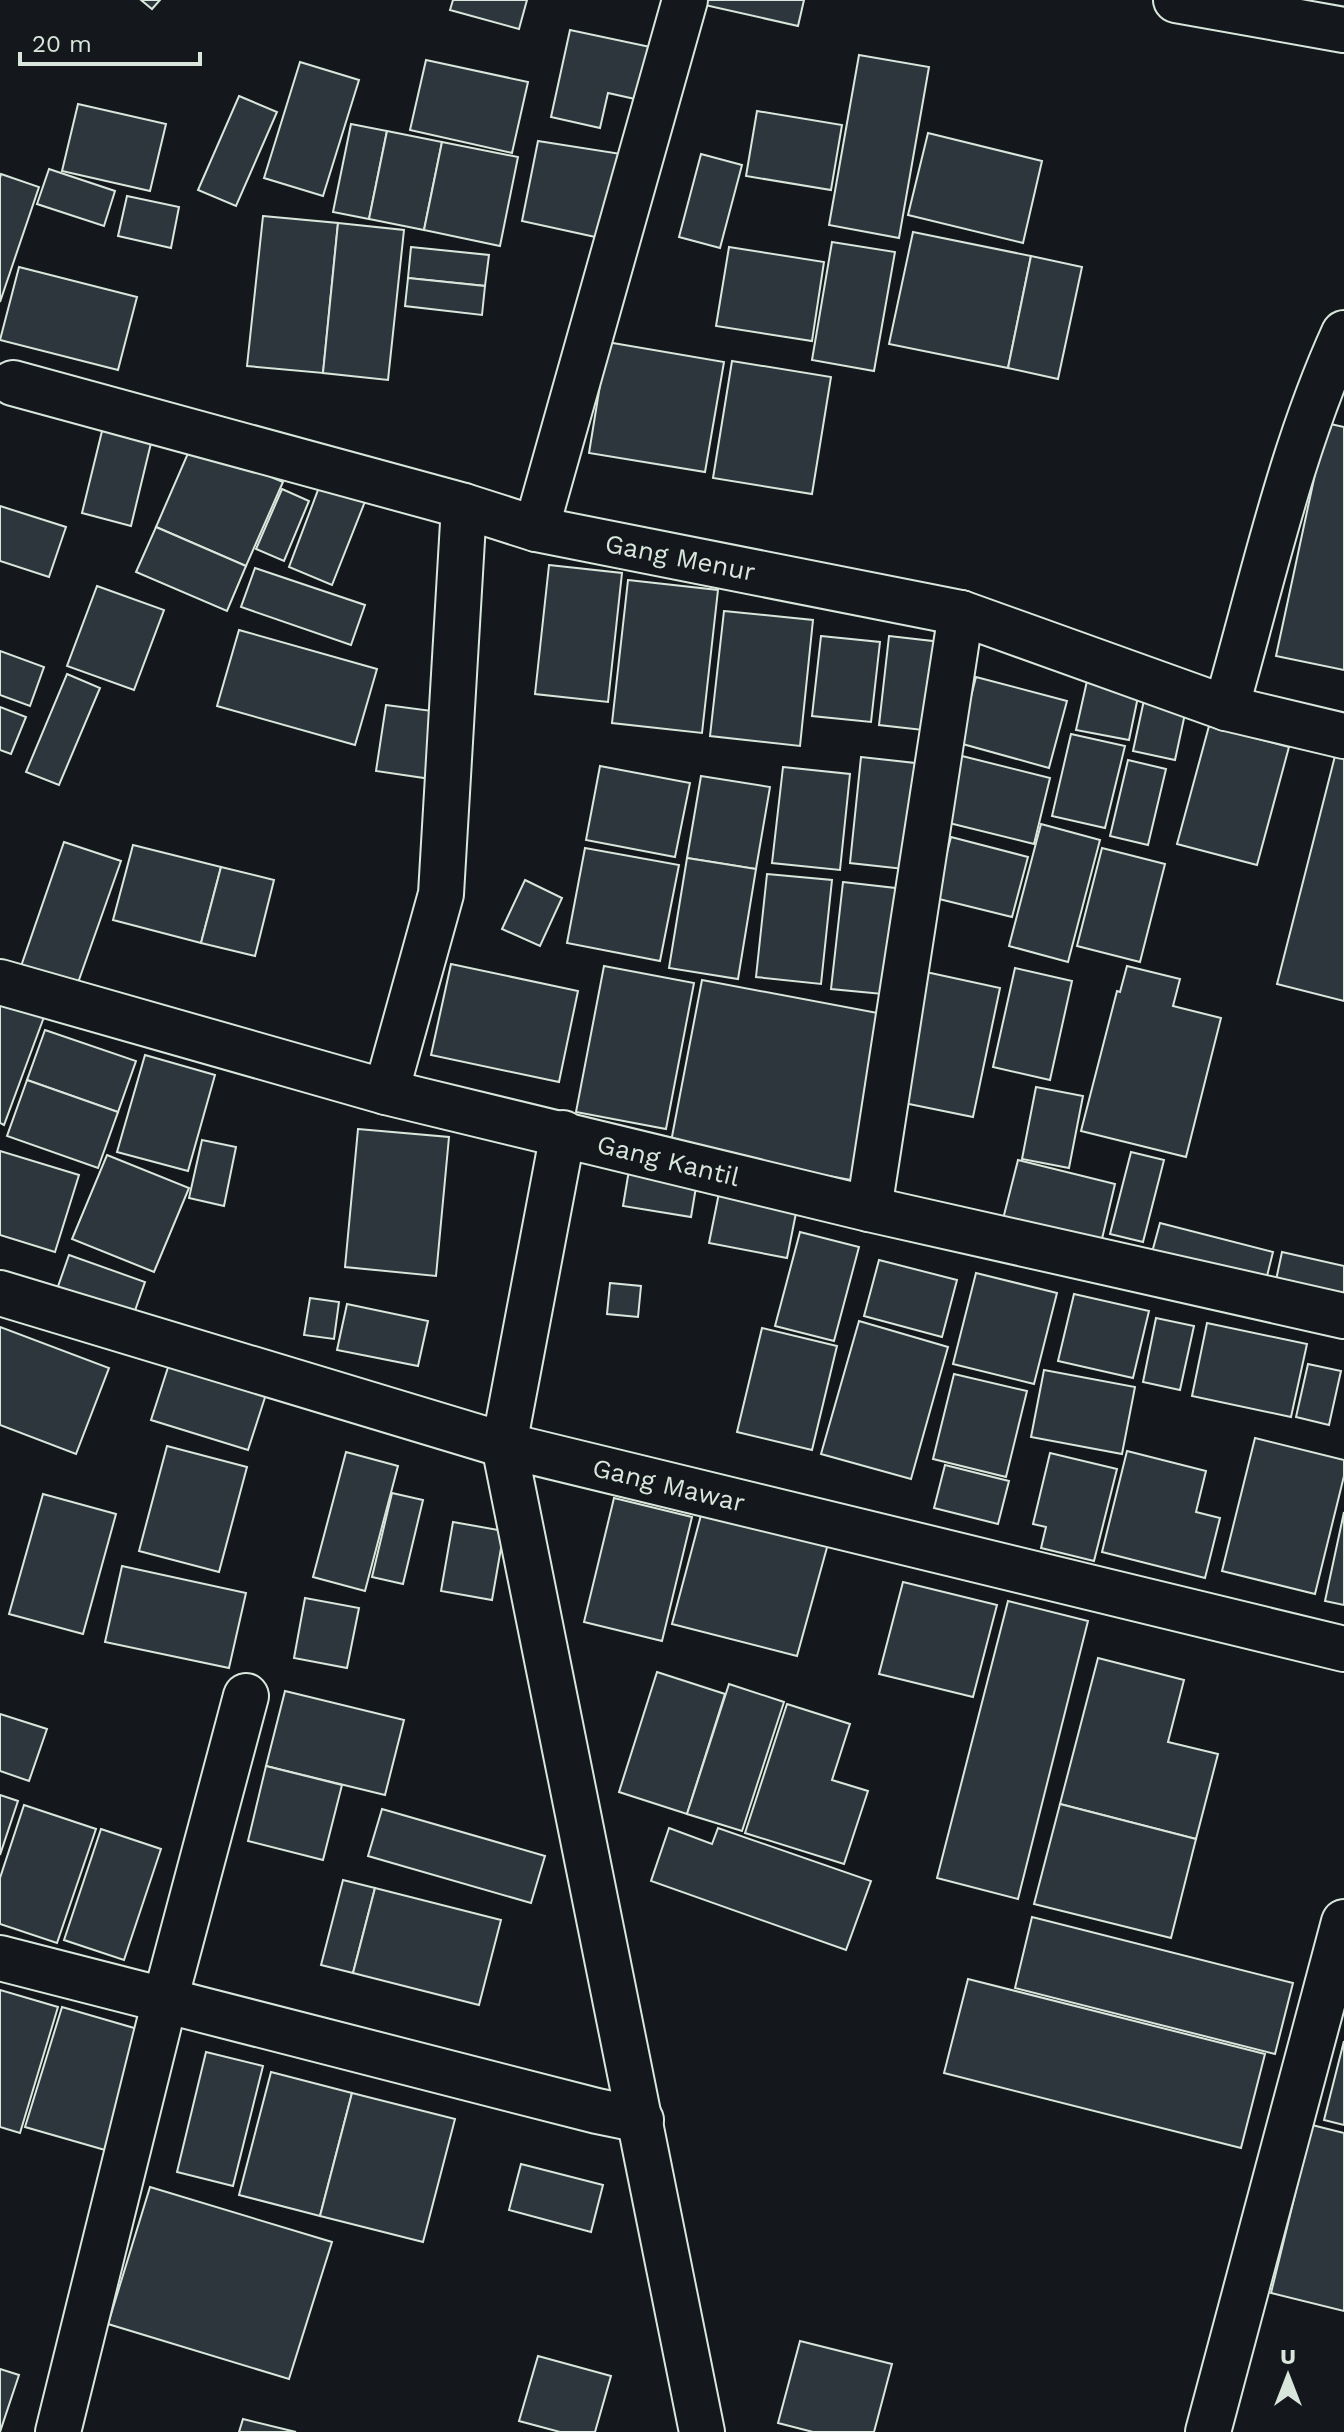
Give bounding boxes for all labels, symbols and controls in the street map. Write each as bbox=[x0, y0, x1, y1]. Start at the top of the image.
scale bar bbox=[20, 16, 200, 66]
text: 20 m bbox=[32, 30, 92, 58]
street label: Gang Menur bbox=[603, 528, 758, 587]
street label: Gang Kantil bbox=[594, 1129, 743, 1192]
street label: Gang Mawar bbox=[590, 1452, 748, 1518]
north arrow bbox=[1248, 2336, 1328, 2416]
text: U bbox=[1280, 2344, 1296, 2369]

